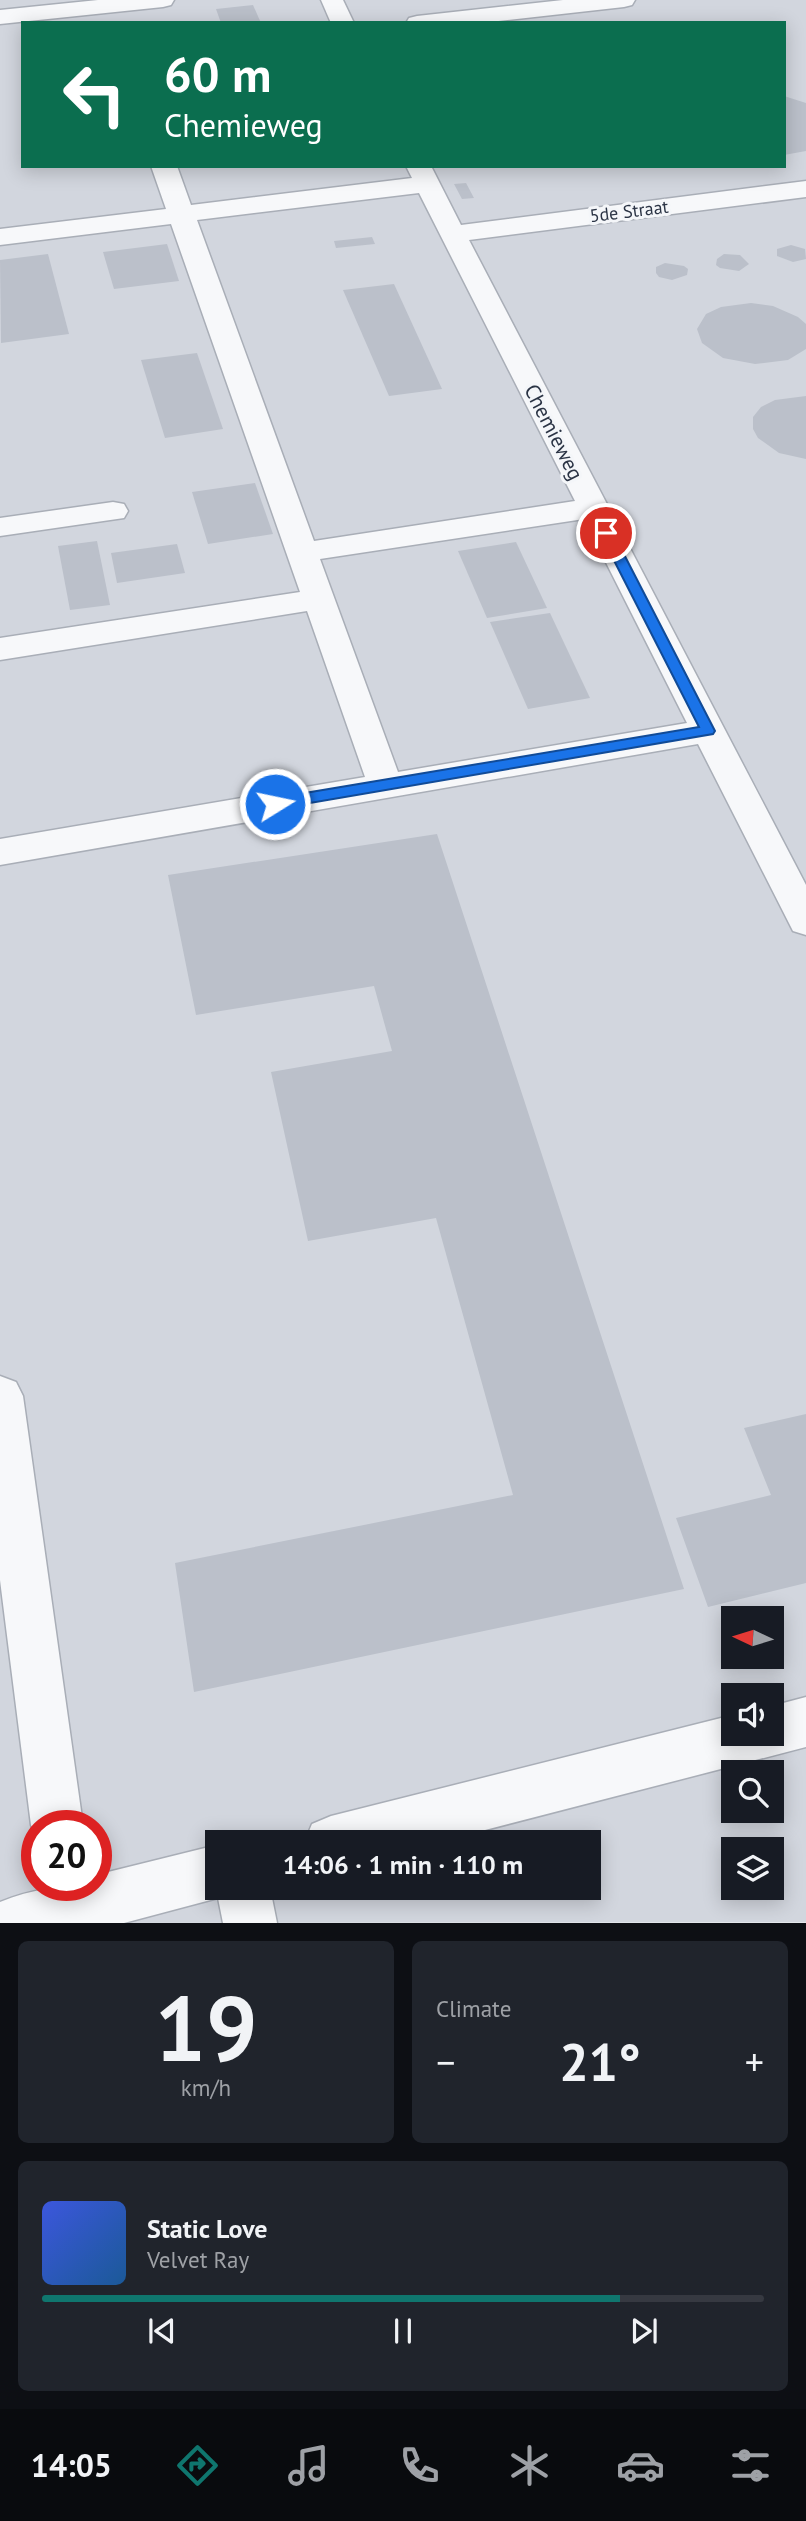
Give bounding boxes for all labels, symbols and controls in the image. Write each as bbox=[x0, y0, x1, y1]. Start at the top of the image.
text: 60 m bbox=[164, 42, 271, 106]
icon: left bbox=[49, 49, 140, 140]
text: Chemieweg bbox=[164, 104, 323, 146]
street label: 5de Straat bbox=[588, 195, 670, 227]
street label: Chemieweg bbox=[518, 379, 590, 485]
pin bbox=[576, 503, 636, 563]
icon: arrive bbox=[587, 514, 625, 552]
position arrow bbox=[238, 767, 312, 841]
north arrow bbox=[721, 1606, 784, 1670]
map controls bbox=[721, 1606, 784, 1900]
button: sound bbox=[721, 1683, 784, 1746]
button: search bbox=[721, 1760, 784, 1823]
speed limit sign: 20 bbox=[21, 1810, 112, 1901]
button: layers bbox=[721, 1837, 784, 1900]
text: 14:06 · 1 min · 110 m bbox=[283, 1848, 523, 1881]
text: 19 bbox=[154, 1968, 258, 2086]
text: Climate bbox=[436, 1994, 511, 2023]
text: 21° bbox=[559, 2028, 641, 2095]
text: − bbox=[436, 2037, 455, 2086]
text: + bbox=[745, 2037, 764, 2086]
text: km/h bbox=[181, 2073, 231, 2102]
text: Static Love bbox=[147, 2212, 268, 2245]
text: Velvet Ray bbox=[147, 2245, 249, 2274]
icon: previous bbox=[143, 2312, 181, 2350]
icon: pause bbox=[384, 2312, 422, 2350]
icon: next bbox=[625, 2312, 663, 2350]
icon: directions bbox=[173, 2441, 222, 2490]
icon: music bbox=[284, 2441, 333, 2490]
icon: phone bbox=[395, 2441, 444, 2490]
icon: climate bbox=[505, 2441, 554, 2490]
icon: car bbox=[616, 2441, 665, 2490]
icon: filters bbox=[726, 2441, 775, 2490]
text: 14:05 bbox=[31, 2444, 112, 2486]

